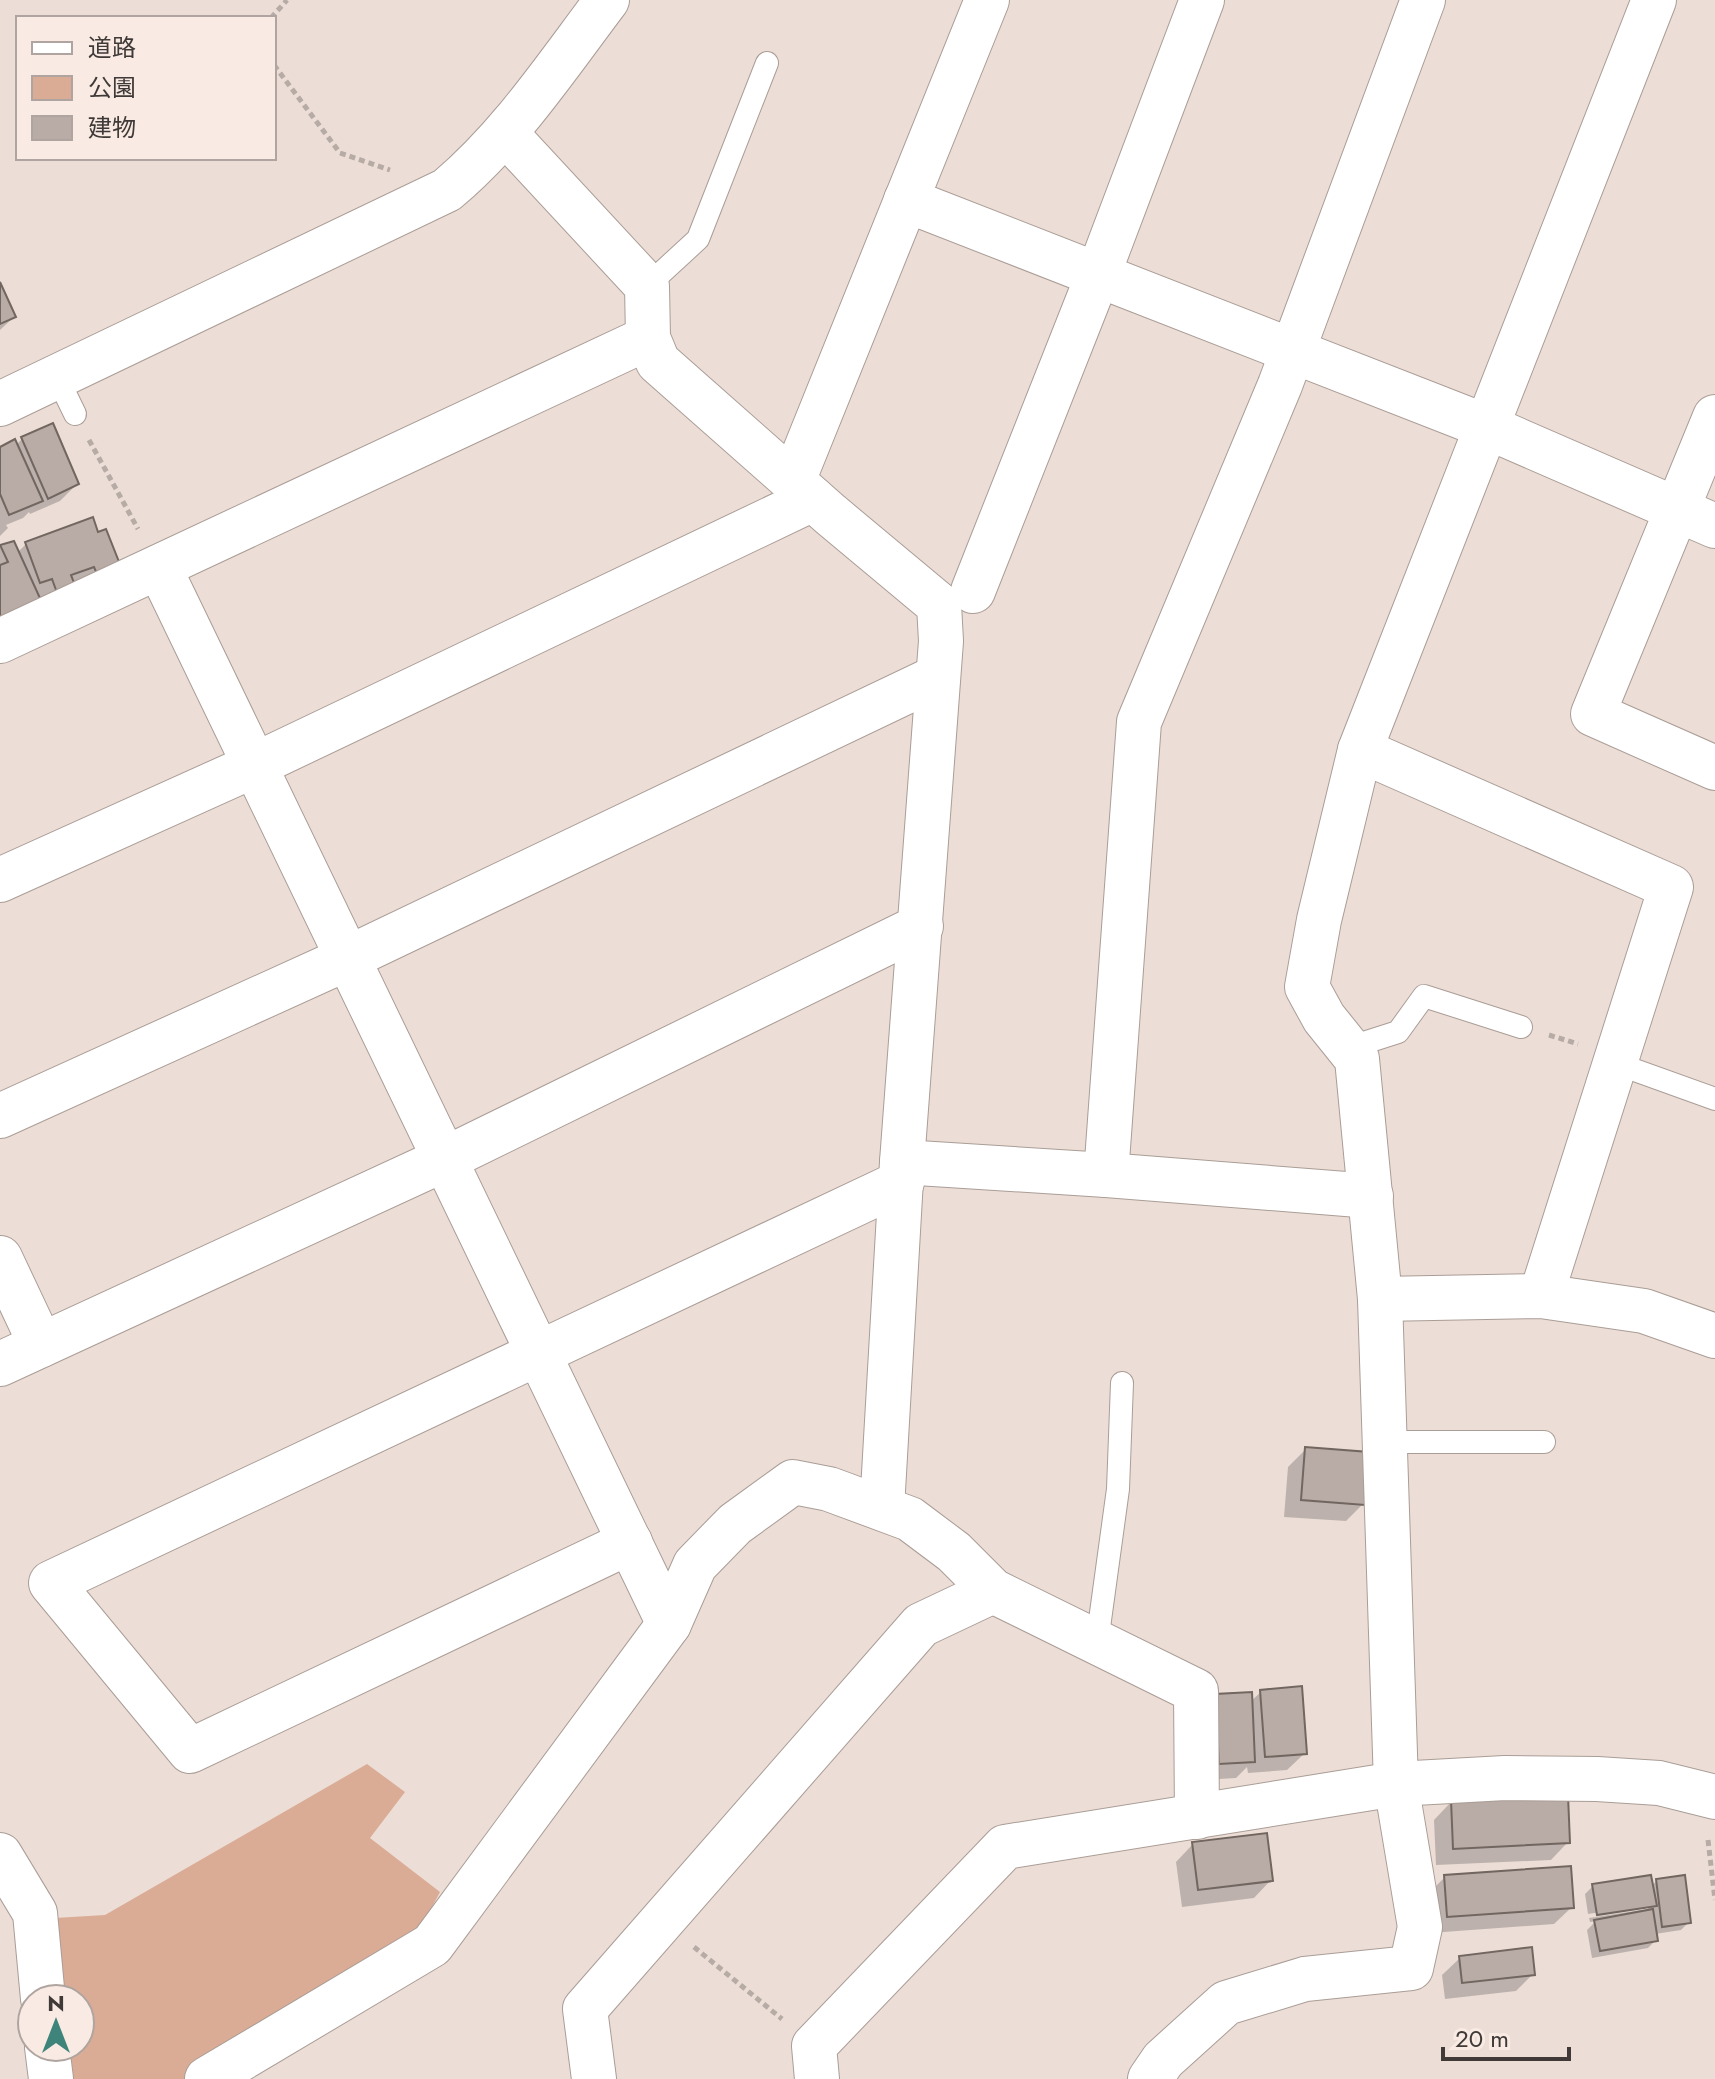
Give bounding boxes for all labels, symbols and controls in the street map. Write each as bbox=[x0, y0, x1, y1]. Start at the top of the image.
legend bbox=[16, 16, 276, 160]
text: 道路 bbox=[88, 30, 136, 65]
text: 公園 bbox=[88, 70, 136, 105]
text: 建物 bbox=[88, 110, 136, 145]
north arrow bbox=[16, 1983, 96, 2063]
text: N bbox=[47, 1987, 65, 2019]
scale bar bbox=[1443, 2011, 1569, 2061]
text: 20 m bbox=[1455, 2021, 1509, 2056]

